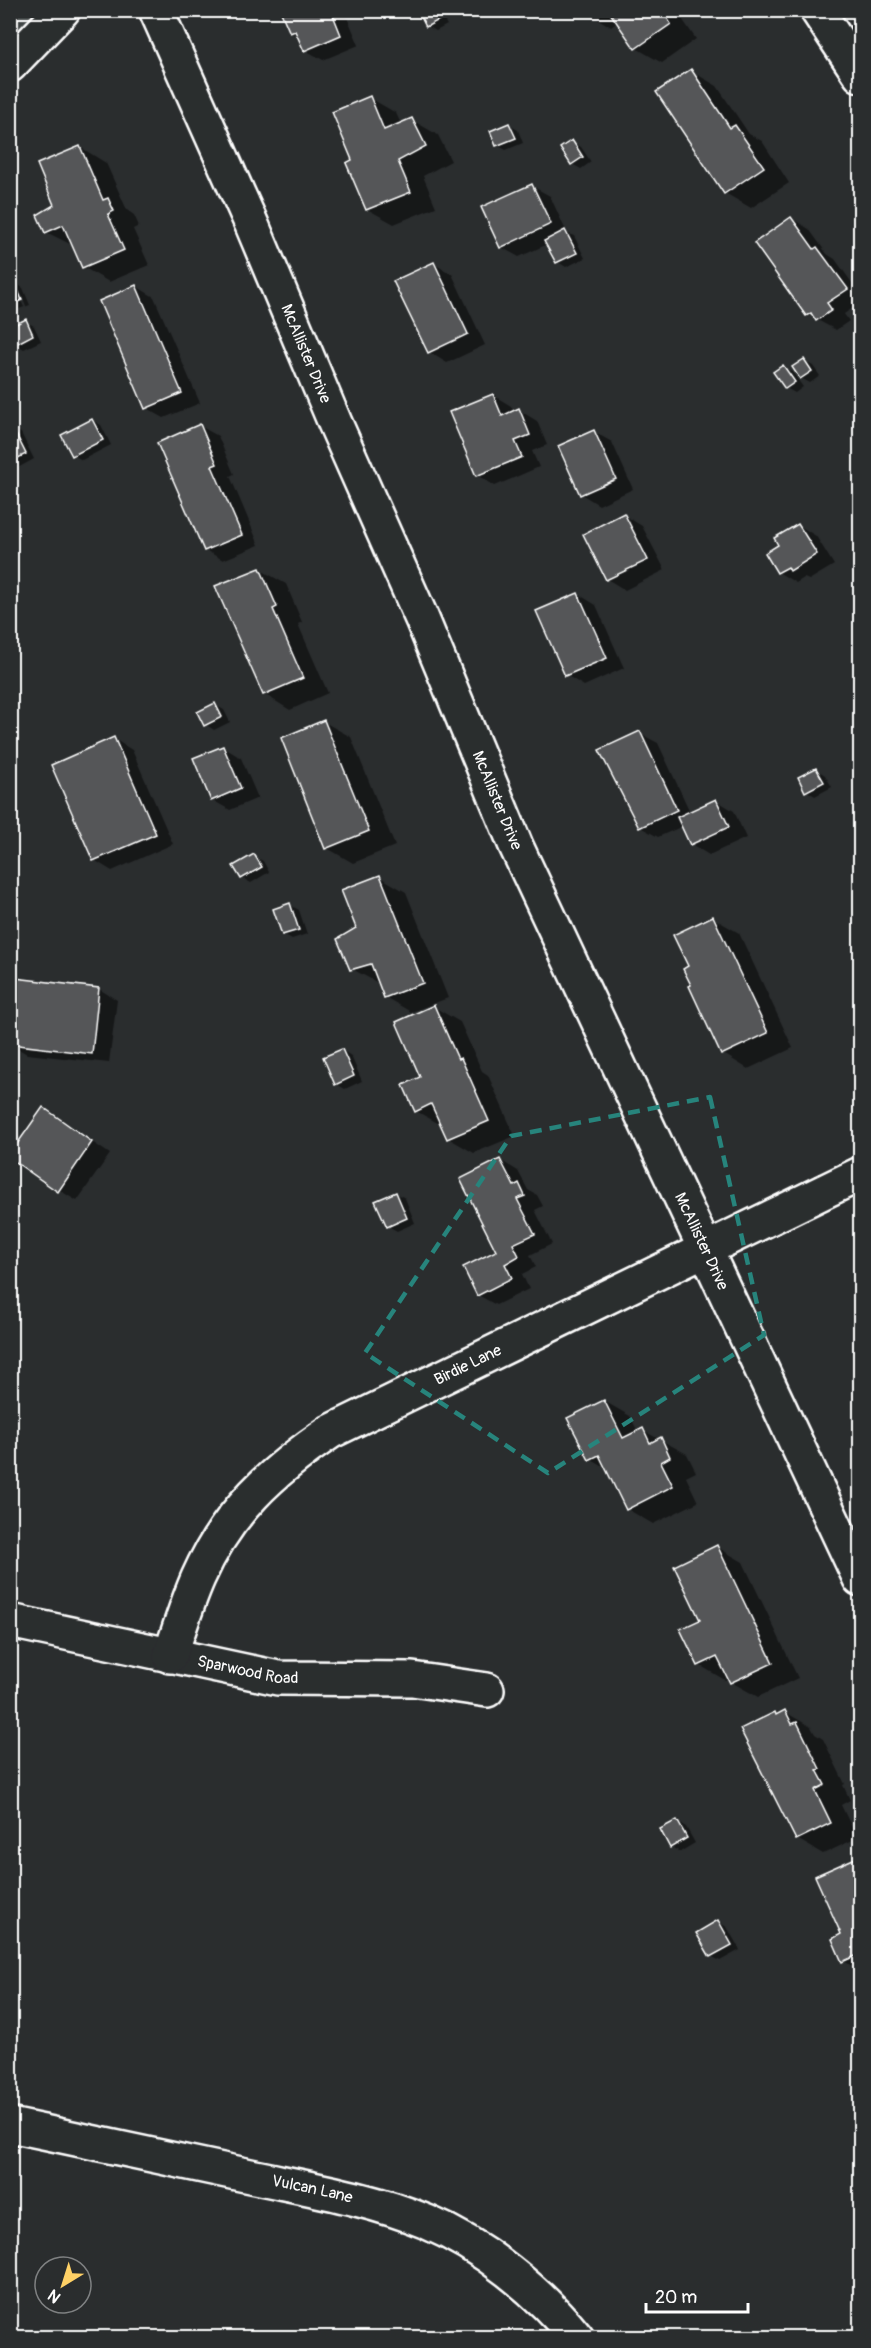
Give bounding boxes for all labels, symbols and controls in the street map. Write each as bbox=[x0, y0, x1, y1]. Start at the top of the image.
street label: McAllister Drive bbox=[276, 301, 336, 406]
street label: McAllister Drive bbox=[468, 748, 527, 853]
street label: McAllister Drive bbox=[670, 1189, 733, 1293]
street label: Birdie Lane bbox=[431, 1340, 505, 1390]
street label: Sparwood Road bbox=[195, 1651, 298, 1688]
street label: Vulcan Lane bbox=[270, 2171, 355, 2208]
north arrow bbox=[33, 2255, 93, 2315]
scale bar bbox=[646, 2276, 748, 2314]
text: N bbox=[44, 2285, 65, 2307]
text: 20 m bbox=[655, 2286, 697, 2309]

